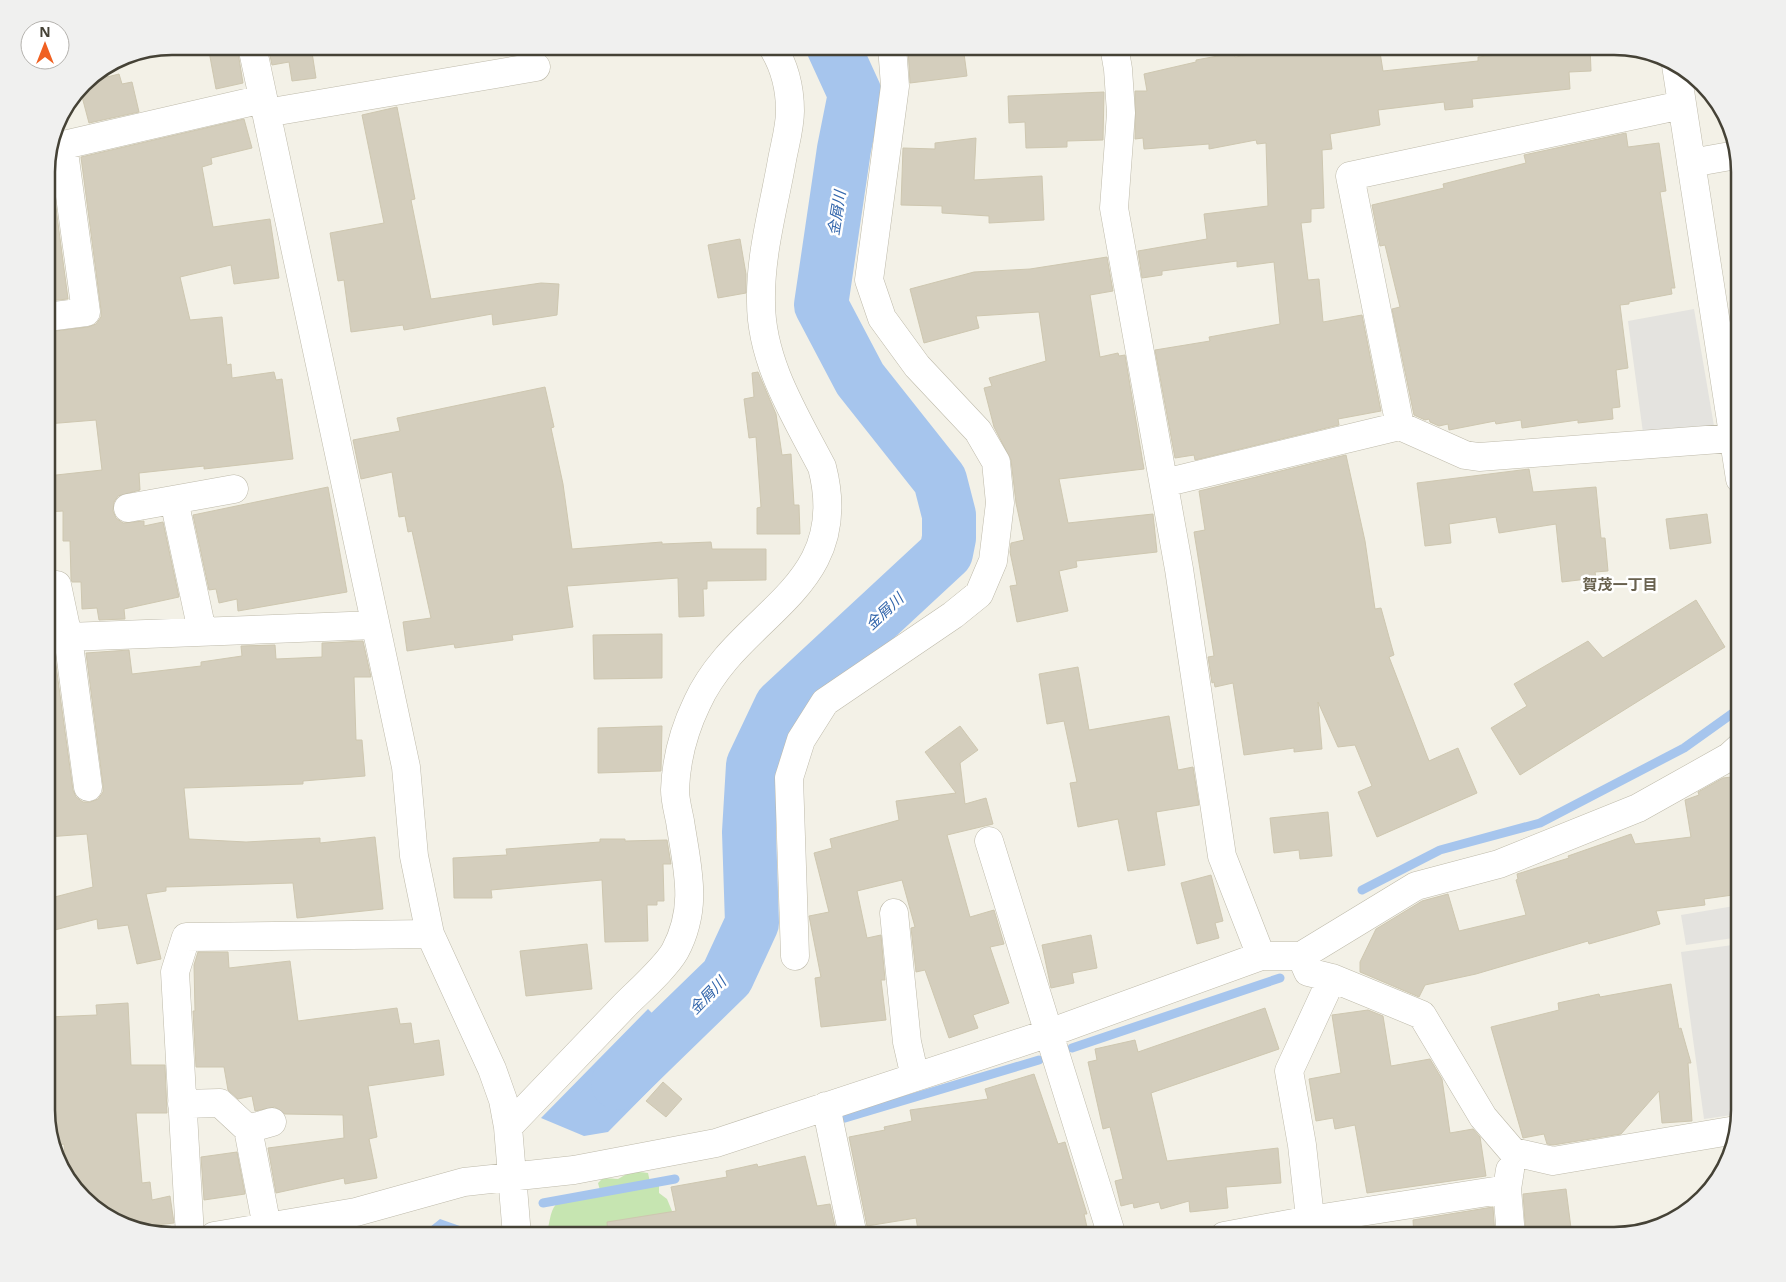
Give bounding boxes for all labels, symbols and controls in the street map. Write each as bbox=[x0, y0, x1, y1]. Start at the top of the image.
north arrow bbox=[20, 20, 70, 70]
text: N bbox=[39, 22, 51, 41]
water label: 金屑川 bbox=[823, 187, 850, 237]
district label: 賀茂一丁目 bbox=[1582, 574, 1658, 594]
water label: 金屑川 bbox=[861, 587, 909, 634]
water label: 金屑川 bbox=[684, 970, 731, 1018]

